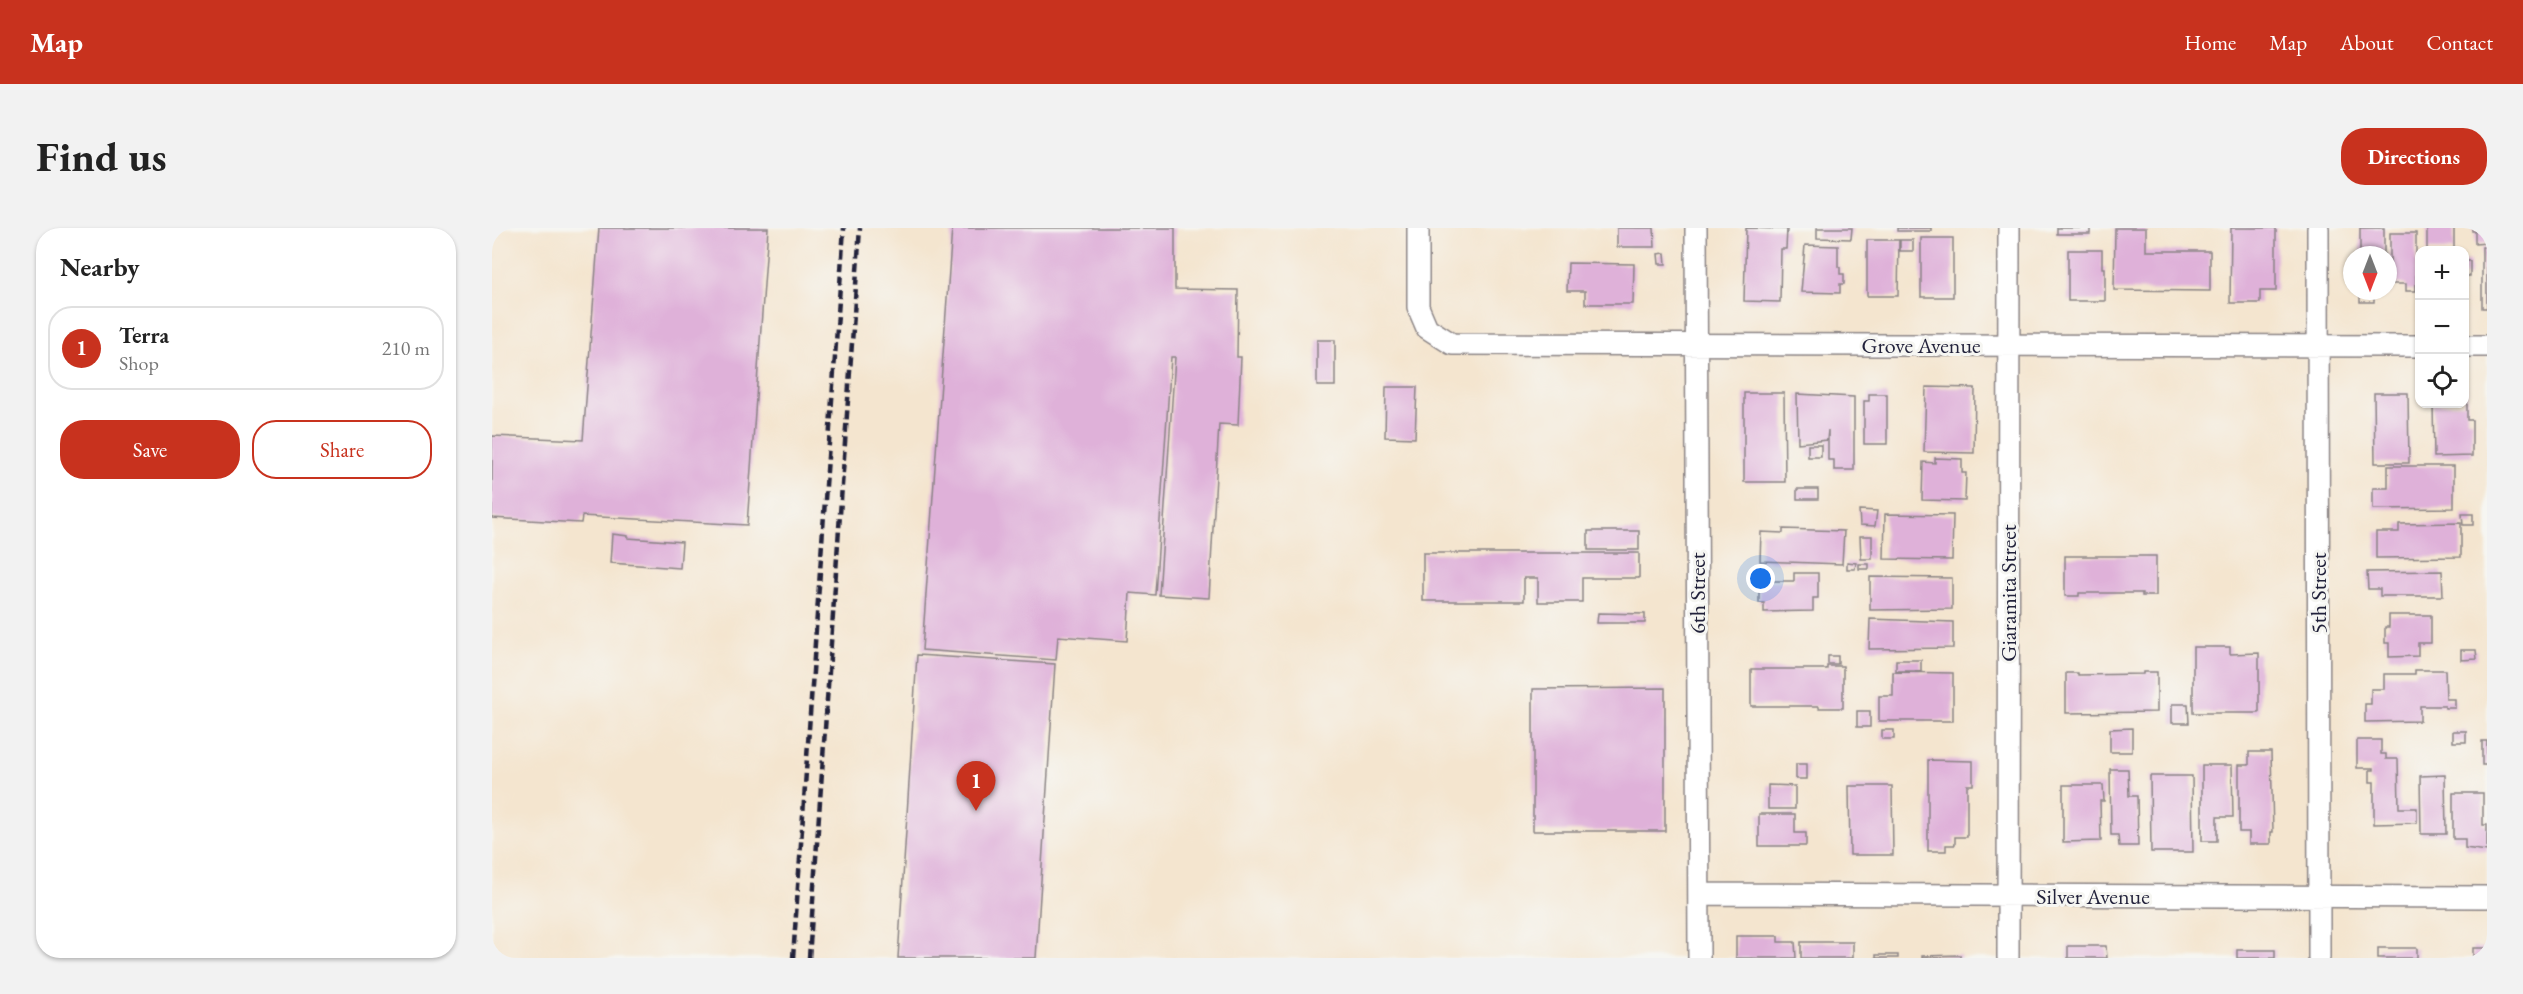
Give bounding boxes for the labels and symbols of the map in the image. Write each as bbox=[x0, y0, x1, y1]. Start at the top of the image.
north arrow bbox=[2343, 246, 2397, 300]
street label: Grove Avenue bbox=[1861, 331, 1981, 360]
street label: Giaramita Street bbox=[1994, 524, 2023, 662]
street label: 6th Street bbox=[1683, 552, 1712, 634]
street label: 5th Street bbox=[2304, 552, 2333, 634]
your location bbox=[1746, 564, 1775, 593]
pin: 1 bbox=[956, 762, 996, 811]
street label: Silver Avenue bbox=[2036, 882, 2150, 911]

